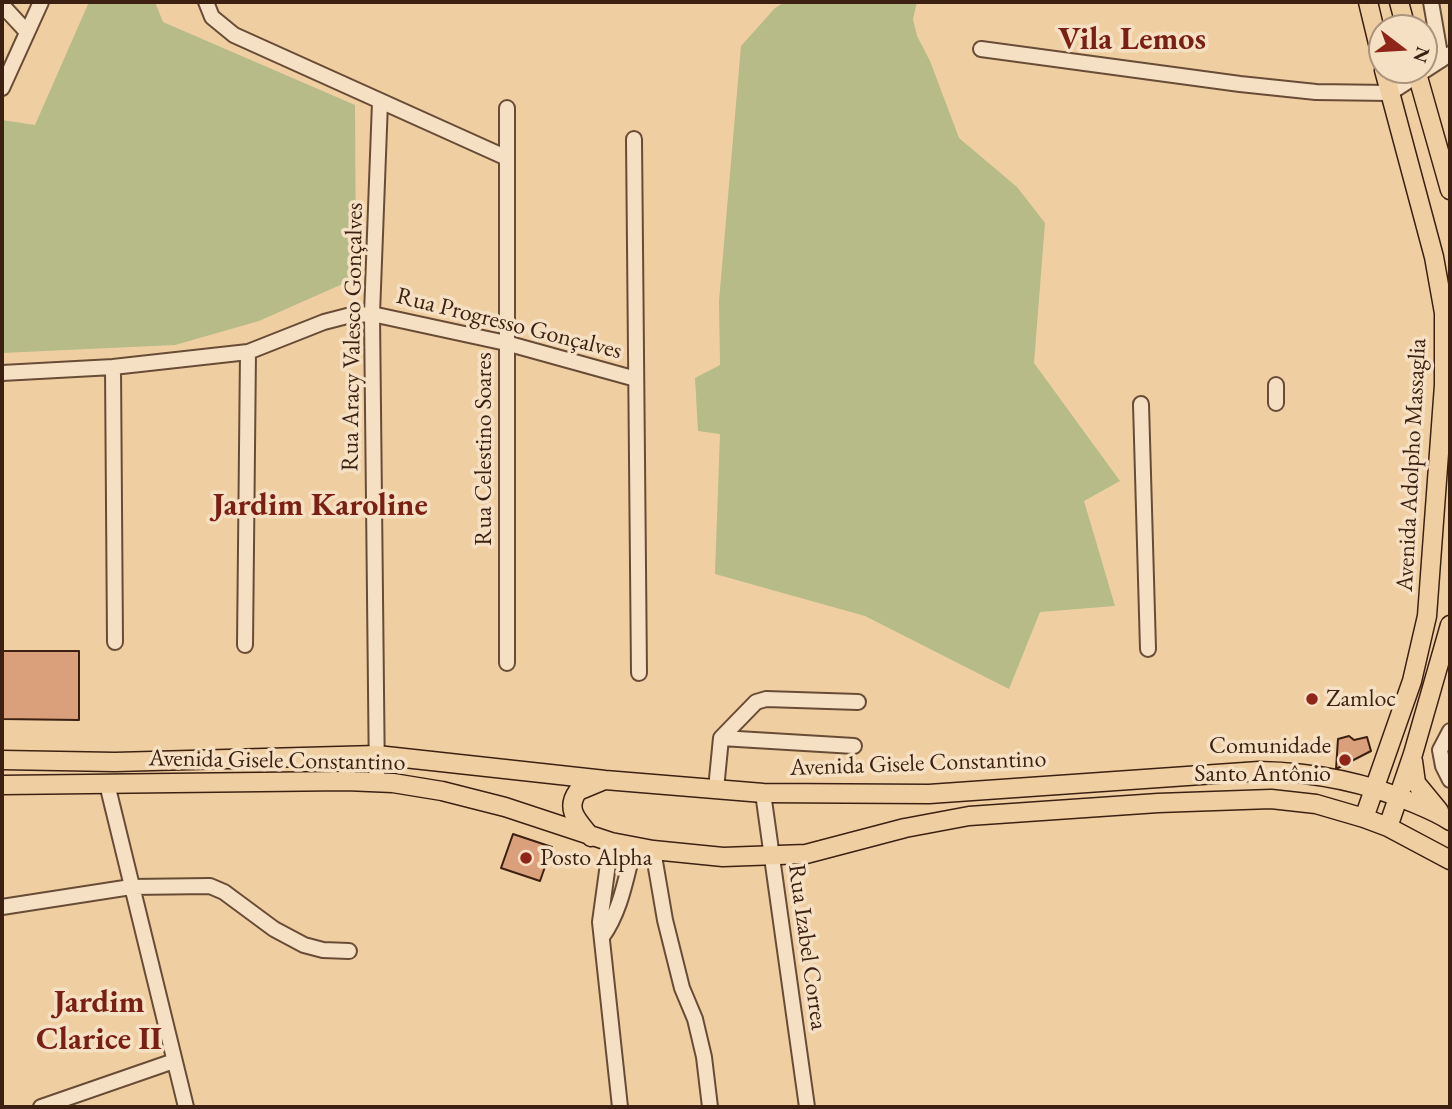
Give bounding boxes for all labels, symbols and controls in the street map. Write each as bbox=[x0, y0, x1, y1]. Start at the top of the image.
north arrow bbox=[1368, 14, 1438, 84]
district label: Vila Lemos bbox=[1058, 21, 1206, 59]
text: N bbox=[1407, 44, 1436, 66]
street label: Rua Aracy Valesco Gonçalves bbox=[336, 202, 370, 472]
street label: Rua Progresso Gonçalves bbox=[393, 282, 625, 366]
street label: Avenida Adolpho Massaglia bbox=[1391, 337, 1433, 593]
street label: Rua Celestino Soares bbox=[470, 352, 498, 546]
district label: Jardim Karoline bbox=[212, 487, 428, 525]
place label: Zamloc bbox=[1326, 685, 1396, 713]
marker: Zamloc bbox=[1304, 691, 1320, 707]
place label: Comunidade Santo Antônio bbox=[1194, 732, 1331, 788]
street label: Avenida Gisele Constantino bbox=[148, 744, 406, 778]
street label: Avenida Gisele Constantino bbox=[789, 745, 1047, 783]
marker: Comunidade Santo Antônio bbox=[1337, 752, 1353, 768]
place label: Posto Alpha bbox=[540, 844, 652, 872]
marker: Posto Alpha bbox=[518, 850, 534, 866]
street label: Rua Izabel Correa bbox=[781, 862, 833, 1032]
district label: Jardim Clarice II bbox=[36, 984, 162, 1059]

